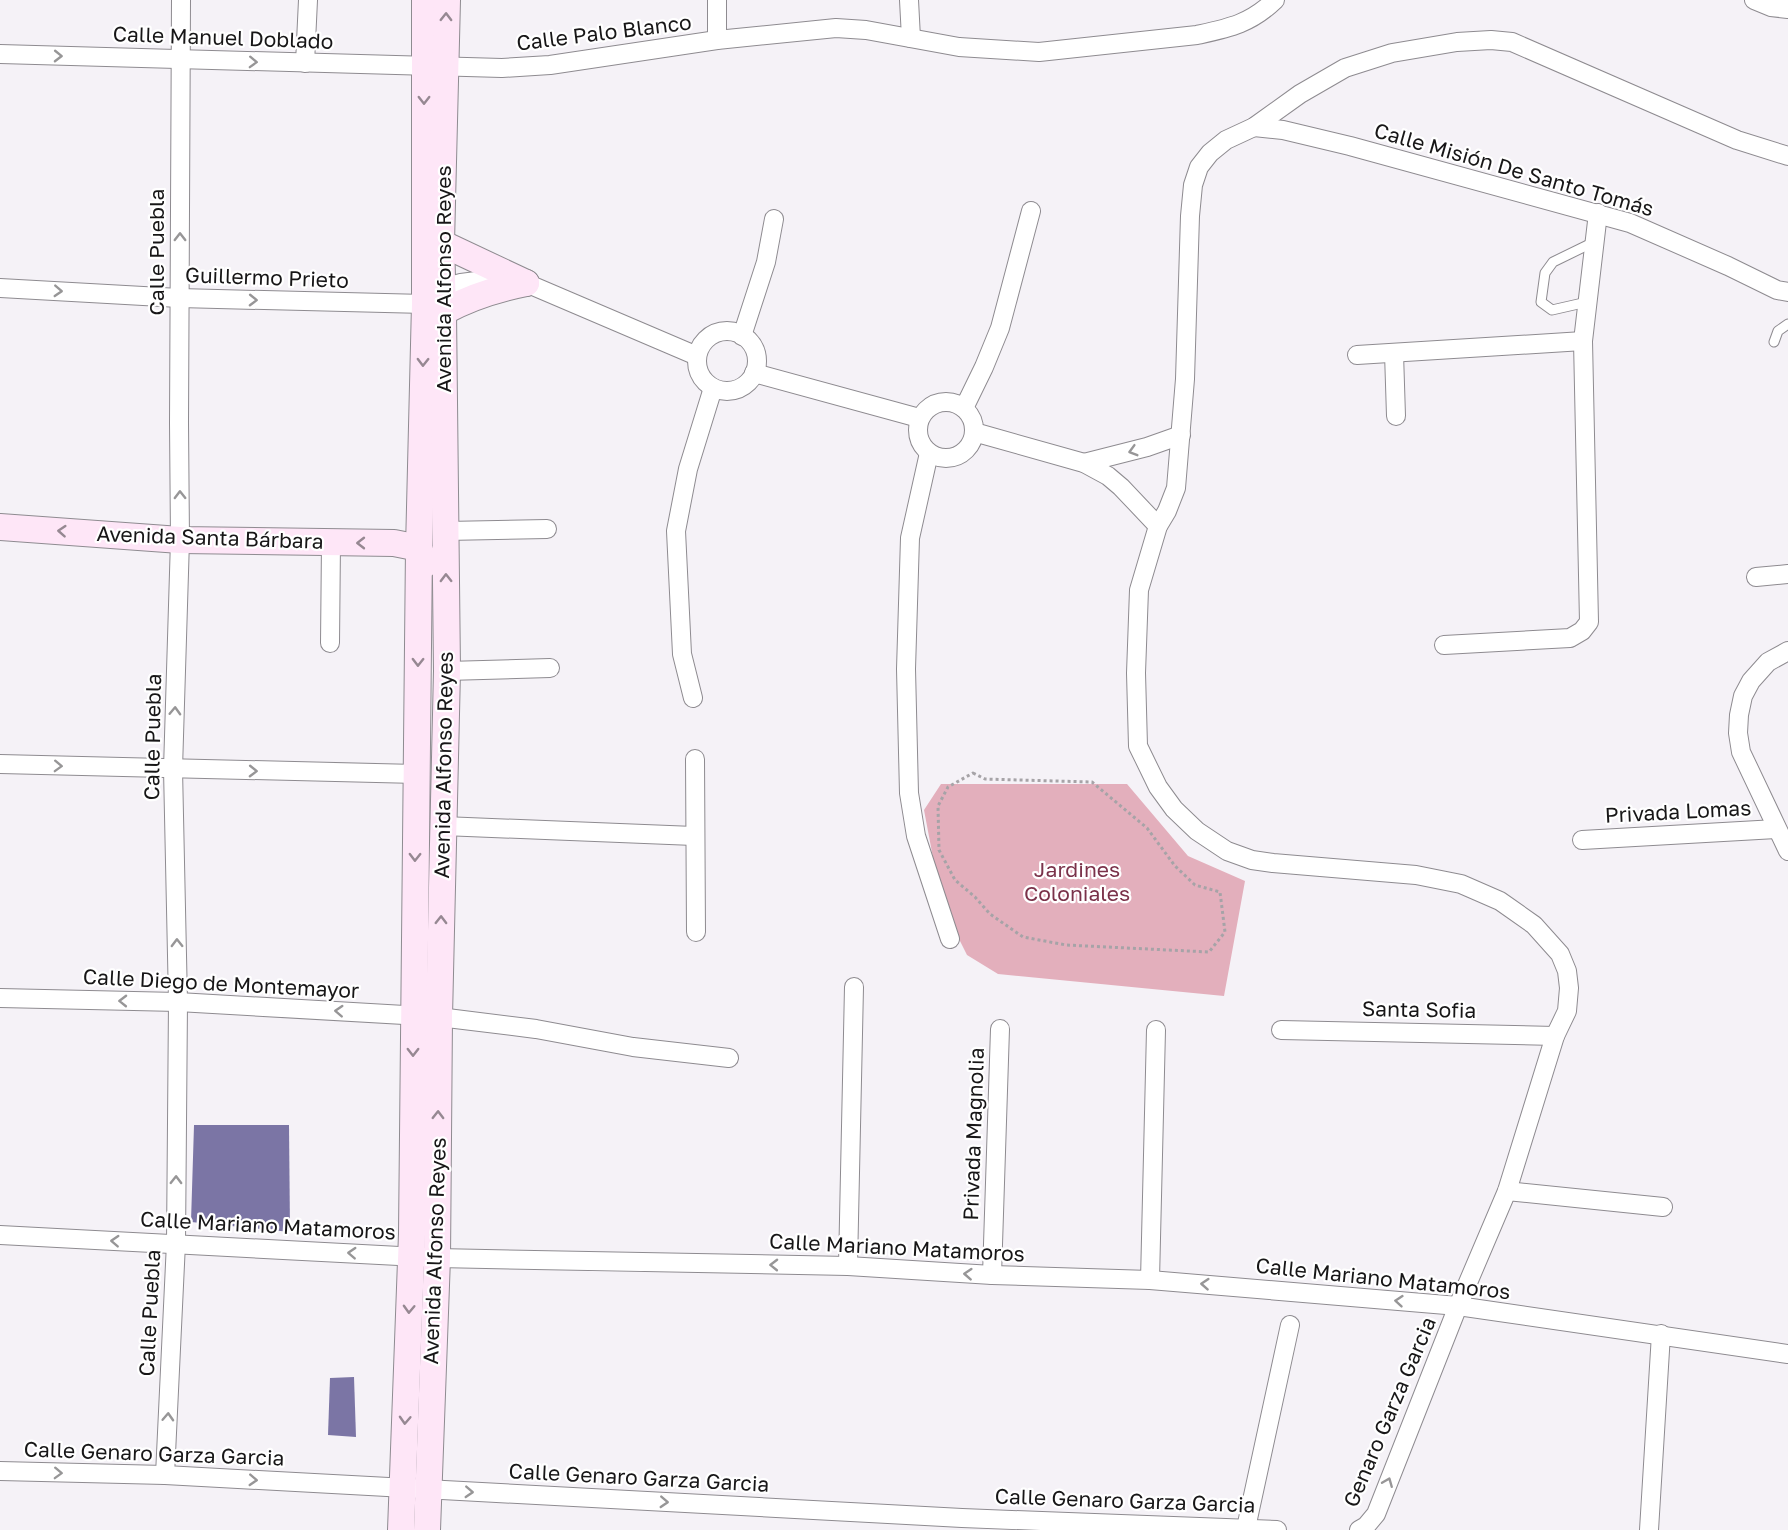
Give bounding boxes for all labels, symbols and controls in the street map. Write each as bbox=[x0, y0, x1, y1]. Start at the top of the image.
street label: Calle Palo Blanco bbox=[515, 8, 693, 56]
one-way arrow bbox=[440, 12, 453, 21]
street label: Calle Manuel Doblado bbox=[112, 20, 334, 54]
one-way arrow bbox=[54, 50, 63, 62]
one-way arrow bbox=[249, 55, 258, 68]
one-way arrow bbox=[418, 96, 430, 105]
street label: Calle Misión De Santo Tomás bbox=[1371, 117, 1657, 221]
street label: Avenida Alfonso Reyes bbox=[430, 165, 456, 393]
street label: Calle Puebla bbox=[143, 189, 169, 315]
one-way arrow bbox=[174, 233, 186, 242]
street label: Guillermo Prieto bbox=[185, 261, 349, 293]
one-way arrow bbox=[54, 285, 63, 298]
one-way arrow bbox=[249, 294, 258, 306]
one-way arrow bbox=[417, 358, 429, 367]
one-way arrow bbox=[1128, 444, 1139, 456]
one-way arrow bbox=[173, 491, 186, 500]
street label: Avenida Santa Bárbara bbox=[96, 520, 324, 554]
one-way arrow bbox=[57, 525, 66, 538]
one-way arrow bbox=[357, 537, 366, 549]
one-way arrow bbox=[440, 574, 452, 583]
street label: Avenida Alfonso Reyes bbox=[428, 651, 458, 879]
one-way arrow bbox=[412, 658, 424, 667]
street label: Calle Puebla bbox=[138, 673, 166, 801]
one-way arrow bbox=[169, 707, 181, 716]
one-way arrow bbox=[54, 759, 63, 772]
one-way arrow bbox=[249, 765, 258, 777]
street label: Privada Lomas bbox=[1604, 794, 1752, 828]
one-way arrow bbox=[409, 853, 422, 862]
park label: Jardines Coloniales bbox=[1024, 856, 1130, 906]
one-way arrow bbox=[435, 915, 448, 924]
one-way arrow bbox=[170, 939, 183, 948]
street label: Calle Diego de Montemayor bbox=[82, 963, 360, 1003]
one-way arrow bbox=[119, 995, 128, 1007]
street label: Santa Sofia bbox=[1362, 995, 1476, 1023]
one-way arrow bbox=[335, 1005, 344, 1018]
street label: Privada Magnolia bbox=[957, 1047, 989, 1221]
one-way arrow bbox=[407, 1048, 419, 1057]
one-way arrow bbox=[432, 1110, 444, 1119]
street label: Avenida Alfonso Reyes bbox=[417, 1137, 451, 1365]
one-way arrow bbox=[170, 1176, 182, 1185]
street label: Calle Mariano Matamoros bbox=[140, 1205, 397, 1245]
street label: Calle Mariano Matamoros bbox=[769, 1227, 1026, 1267]
one-way arrow bbox=[111, 1234, 120, 1247]
one-way arrow bbox=[347, 1247, 356, 1260]
street label: Calle Puebla bbox=[133, 1249, 165, 1377]
street label: Calle Mariano Matamoros bbox=[1254, 1252, 1512, 1304]
one-way arrow bbox=[769, 1258, 778, 1271]
one-way arrow bbox=[964, 1268, 973, 1281]
one-way arrow bbox=[1201, 1278, 1210, 1291]
one-way arrow bbox=[1395, 1295, 1404, 1308]
one-way arrow bbox=[403, 1305, 415, 1314]
street label: Genaro Garza Garcia bbox=[1337, 1313, 1441, 1511]
one-way arrow bbox=[161, 1412, 174, 1421]
one-way arrow bbox=[398, 1416, 411, 1425]
street label: Calle Genaro Garza Garcia bbox=[23, 1435, 285, 1471]
street label: Calle Genaro Garza Garcia bbox=[508, 1457, 770, 1497]
one-way arrow bbox=[54, 1466, 63, 1479]
one-way arrow bbox=[249, 1474, 258, 1487]
one-way arrow bbox=[1381, 1477, 1394, 1488]
street label: Calle Genaro Garza Garcia bbox=[994, 1482, 1256, 1518]
one-way arrow bbox=[464, 1486, 473, 1499]
one-way arrow bbox=[659, 1496, 668, 1509]

